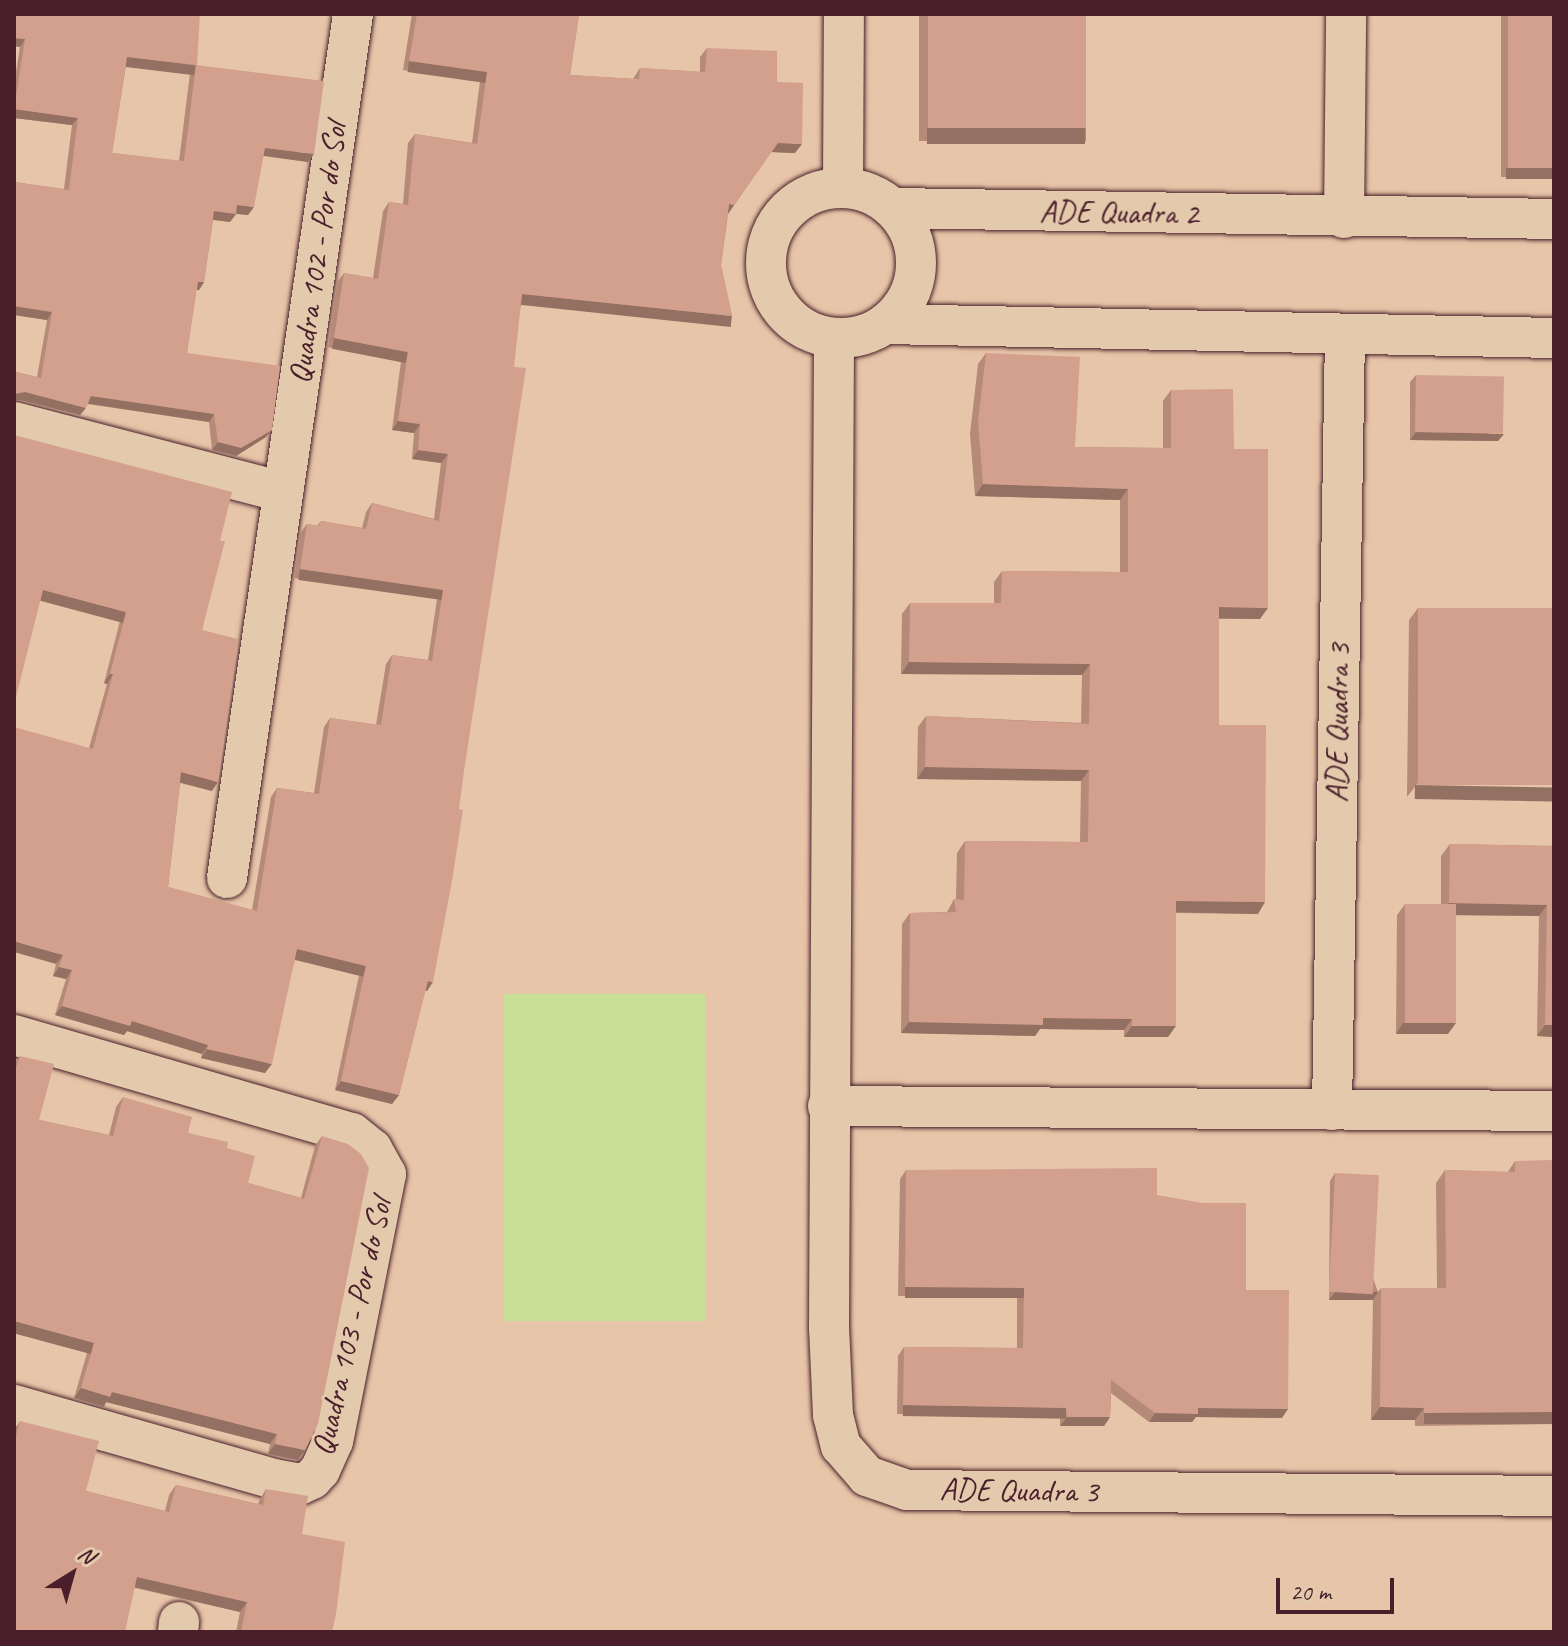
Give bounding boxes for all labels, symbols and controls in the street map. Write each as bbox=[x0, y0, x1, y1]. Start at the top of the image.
street label: Quadra 102 - Por do Sol bbox=[281, 120, 355, 386]
street label: ADE Quadra 2 bbox=[1039, 192, 1199, 234]
street label: ADE Quadra 3 bbox=[1317, 643, 1359, 803]
street label: Quadra 103 - Por do Sol bbox=[304, 1195, 400, 1459]
street label: ADE Quadra 3 bbox=[939, 1470, 1099, 1512]
north arrow bbox=[32, 1534, 112, 1614]
text: N bbox=[73, 1540, 100, 1570]
scale bar bbox=[1280, 1562, 1398, 1612]
text: 20 m bbox=[1290, 1577, 1331, 1607]

